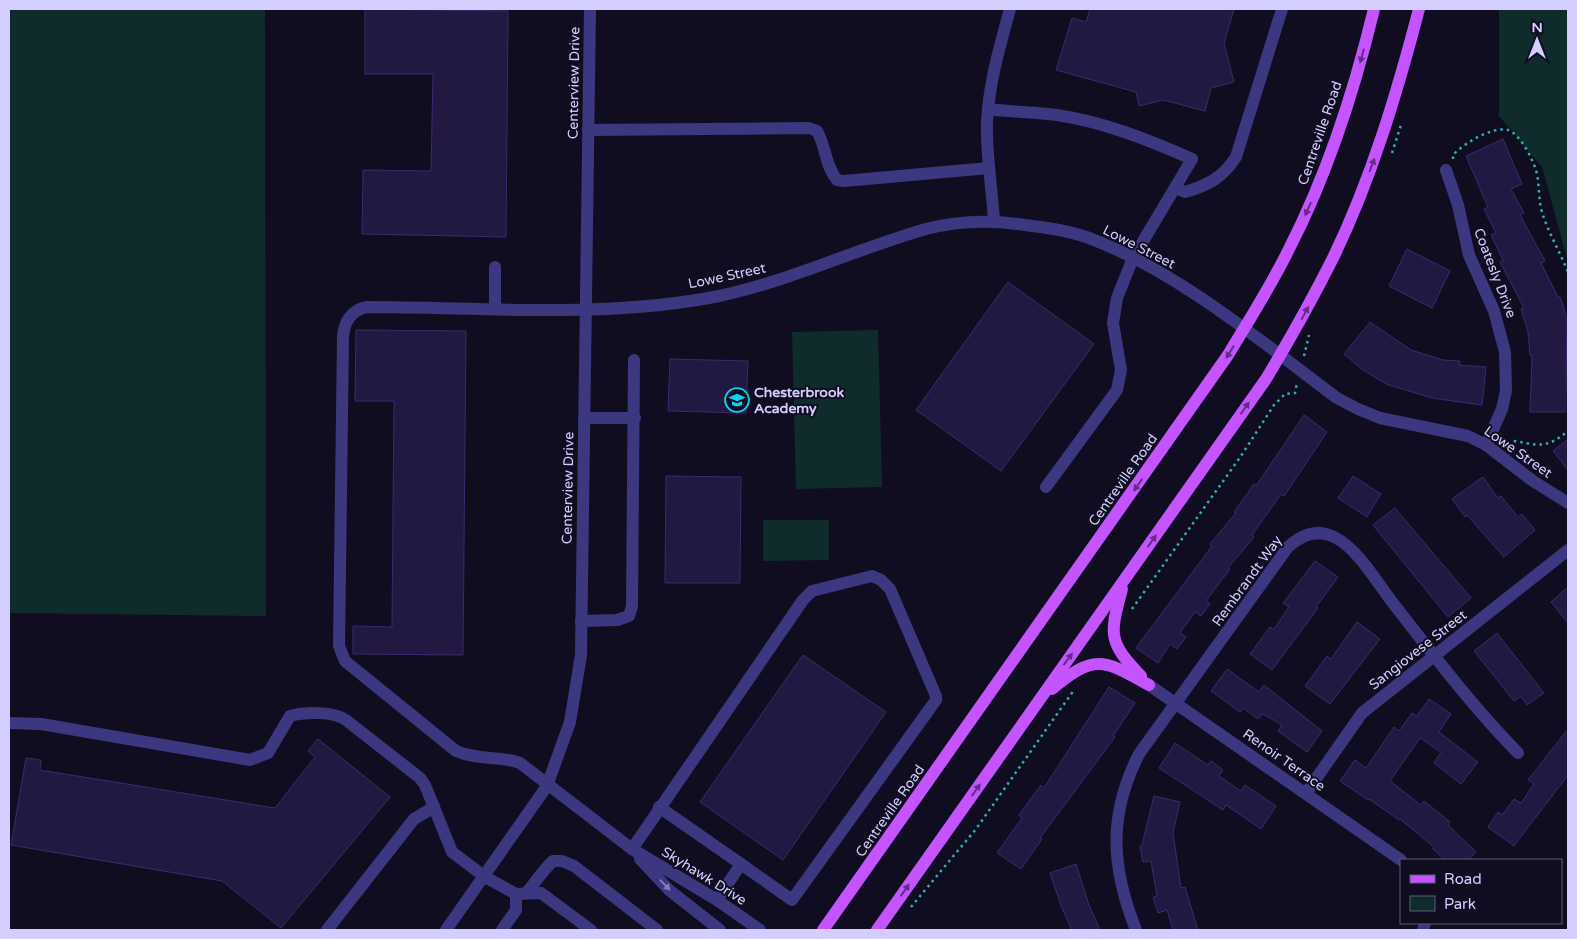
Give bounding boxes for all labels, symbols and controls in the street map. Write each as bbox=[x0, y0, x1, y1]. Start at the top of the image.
north arrow bbox=[1512, 15, 1562, 65]
text: N bbox=[1531, 19, 1543, 36]
street label: Centerview Drive bbox=[565, 27, 583, 139]
one-way arrow bbox=[1357, 48, 1365, 63]
street label: Centreville Road bbox=[1294, 79, 1346, 187]
one-way arrow bbox=[1368, 157, 1376, 172]
one-way arrow bbox=[1303, 202, 1311, 216]
street label: Lowe Street bbox=[1100, 221, 1179, 273]
street label: Coatesly Drive bbox=[1470, 226, 1520, 320]
street label: Lowe Street bbox=[687, 259, 768, 293]
one-way arrow bbox=[1300, 306, 1309, 319]
one-way arrow bbox=[1226, 345, 1235, 358]
place label: Chesterbrook Academy bbox=[754, 384, 844, 417]
school or university icon: Chesterbrook Academy bbox=[724, 387, 750, 413]
one-way arrow bbox=[1240, 401, 1250, 414]
street label: Lowe Street bbox=[1481, 422, 1556, 482]
street label: Centreville Road bbox=[1085, 431, 1161, 529]
street label: Centerview Drive bbox=[559, 432, 577, 544]
one-way arrow bbox=[1133, 478, 1143, 492]
street label: Rembrandt Way bbox=[1208, 532, 1286, 630]
one-way arrow bbox=[1147, 534, 1157, 548]
street label: Sangiovese Street bbox=[1366, 606, 1471, 693]
one-way arrow bbox=[1063, 653, 1073, 666]
street label: Renoir Terrace bbox=[1239, 725, 1329, 795]
street label: Centreville Road bbox=[852, 762, 928, 860]
one-way arrow bbox=[971, 783, 981, 796]
street label: Skyhawk Drive bbox=[658, 843, 750, 909]
legend bbox=[1400, 859, 1562, 924]
text: Road bbox=[1444, 870, 1482, 888]
one-way arrow bbox=[659, 879, 671, 891]
one-way arrow bbox=[900, 884, 910, 897]
text: Park bbox=[1444, 895, 1476, 913]

